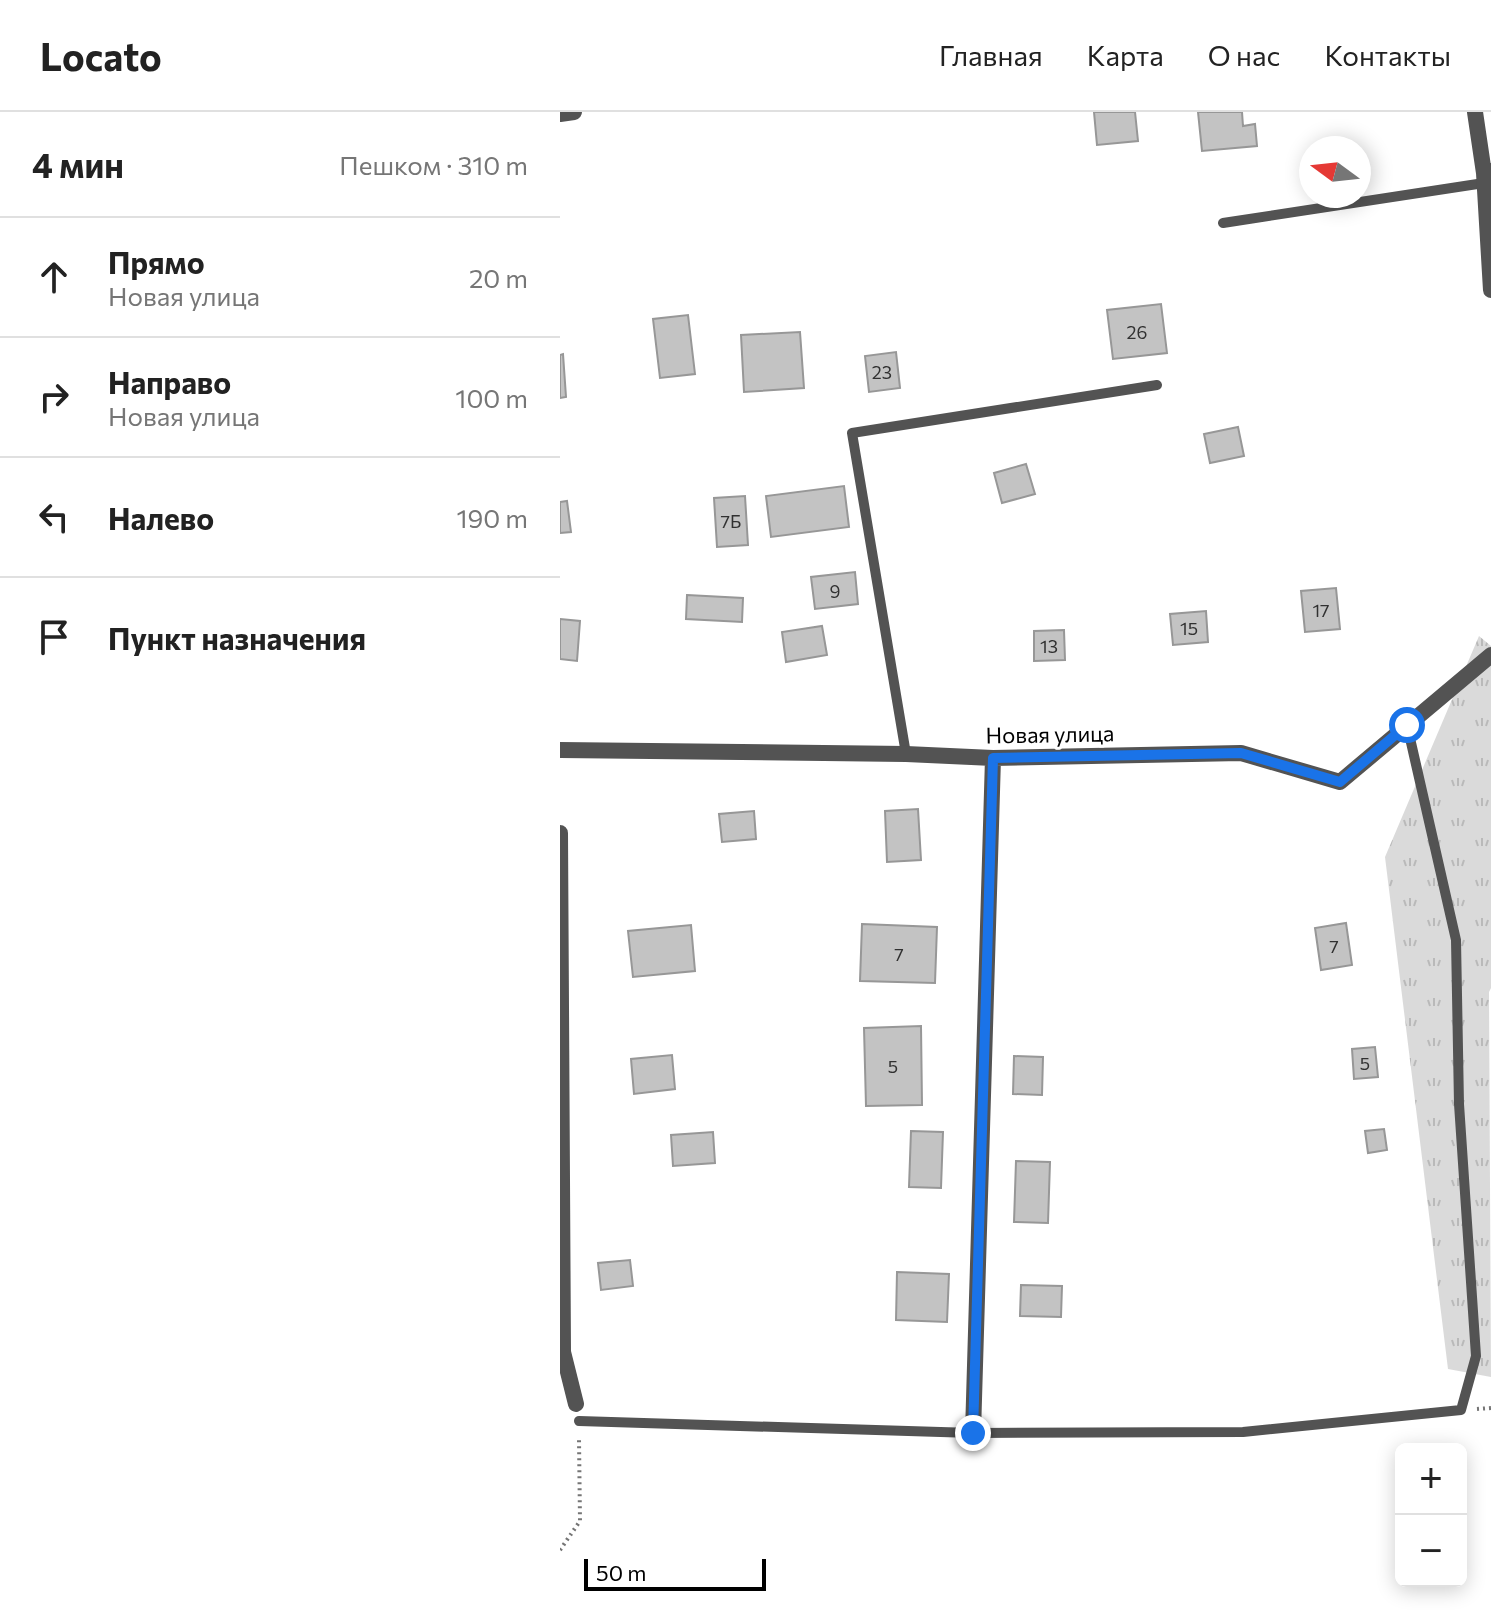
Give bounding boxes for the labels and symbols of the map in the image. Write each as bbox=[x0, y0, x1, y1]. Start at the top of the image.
north arrow bbox=[1299, 136, 1371, 208]
house number: 26 bbox=[1127, 321, 1147, 343]
house number: 23 bbox=[872, 361, 892, 383]
house number: 7Б bbox=[721, 510, 741, 532]
house number: 9 bbox=[830, 580, 840, 602]
house number: 17 bbox=[1312, 599, 1330, 621]
house number: 15 bbox=[1180, 617, 1198, 639]
house number: 13 bbox=[1040, 635, 1058, 657]
route start bbox=[1389, 707, 1425, 743]
street label: Новая улица bbox=[985, 719, 1115, 749]
house number: 7 bbox=[1329, 935, 1339, 957]
house number: 7 bbox=[894, 943, 904, 965]
house number: 5 bbox=[1360, 1052, 1370, 1074]
house number: 5 bbox=[888, 1055, 898, 1077]
route end bbox=[955, 1415, 991, 1451]
scale bar bbox=[584, 1555, 766, 1591]

